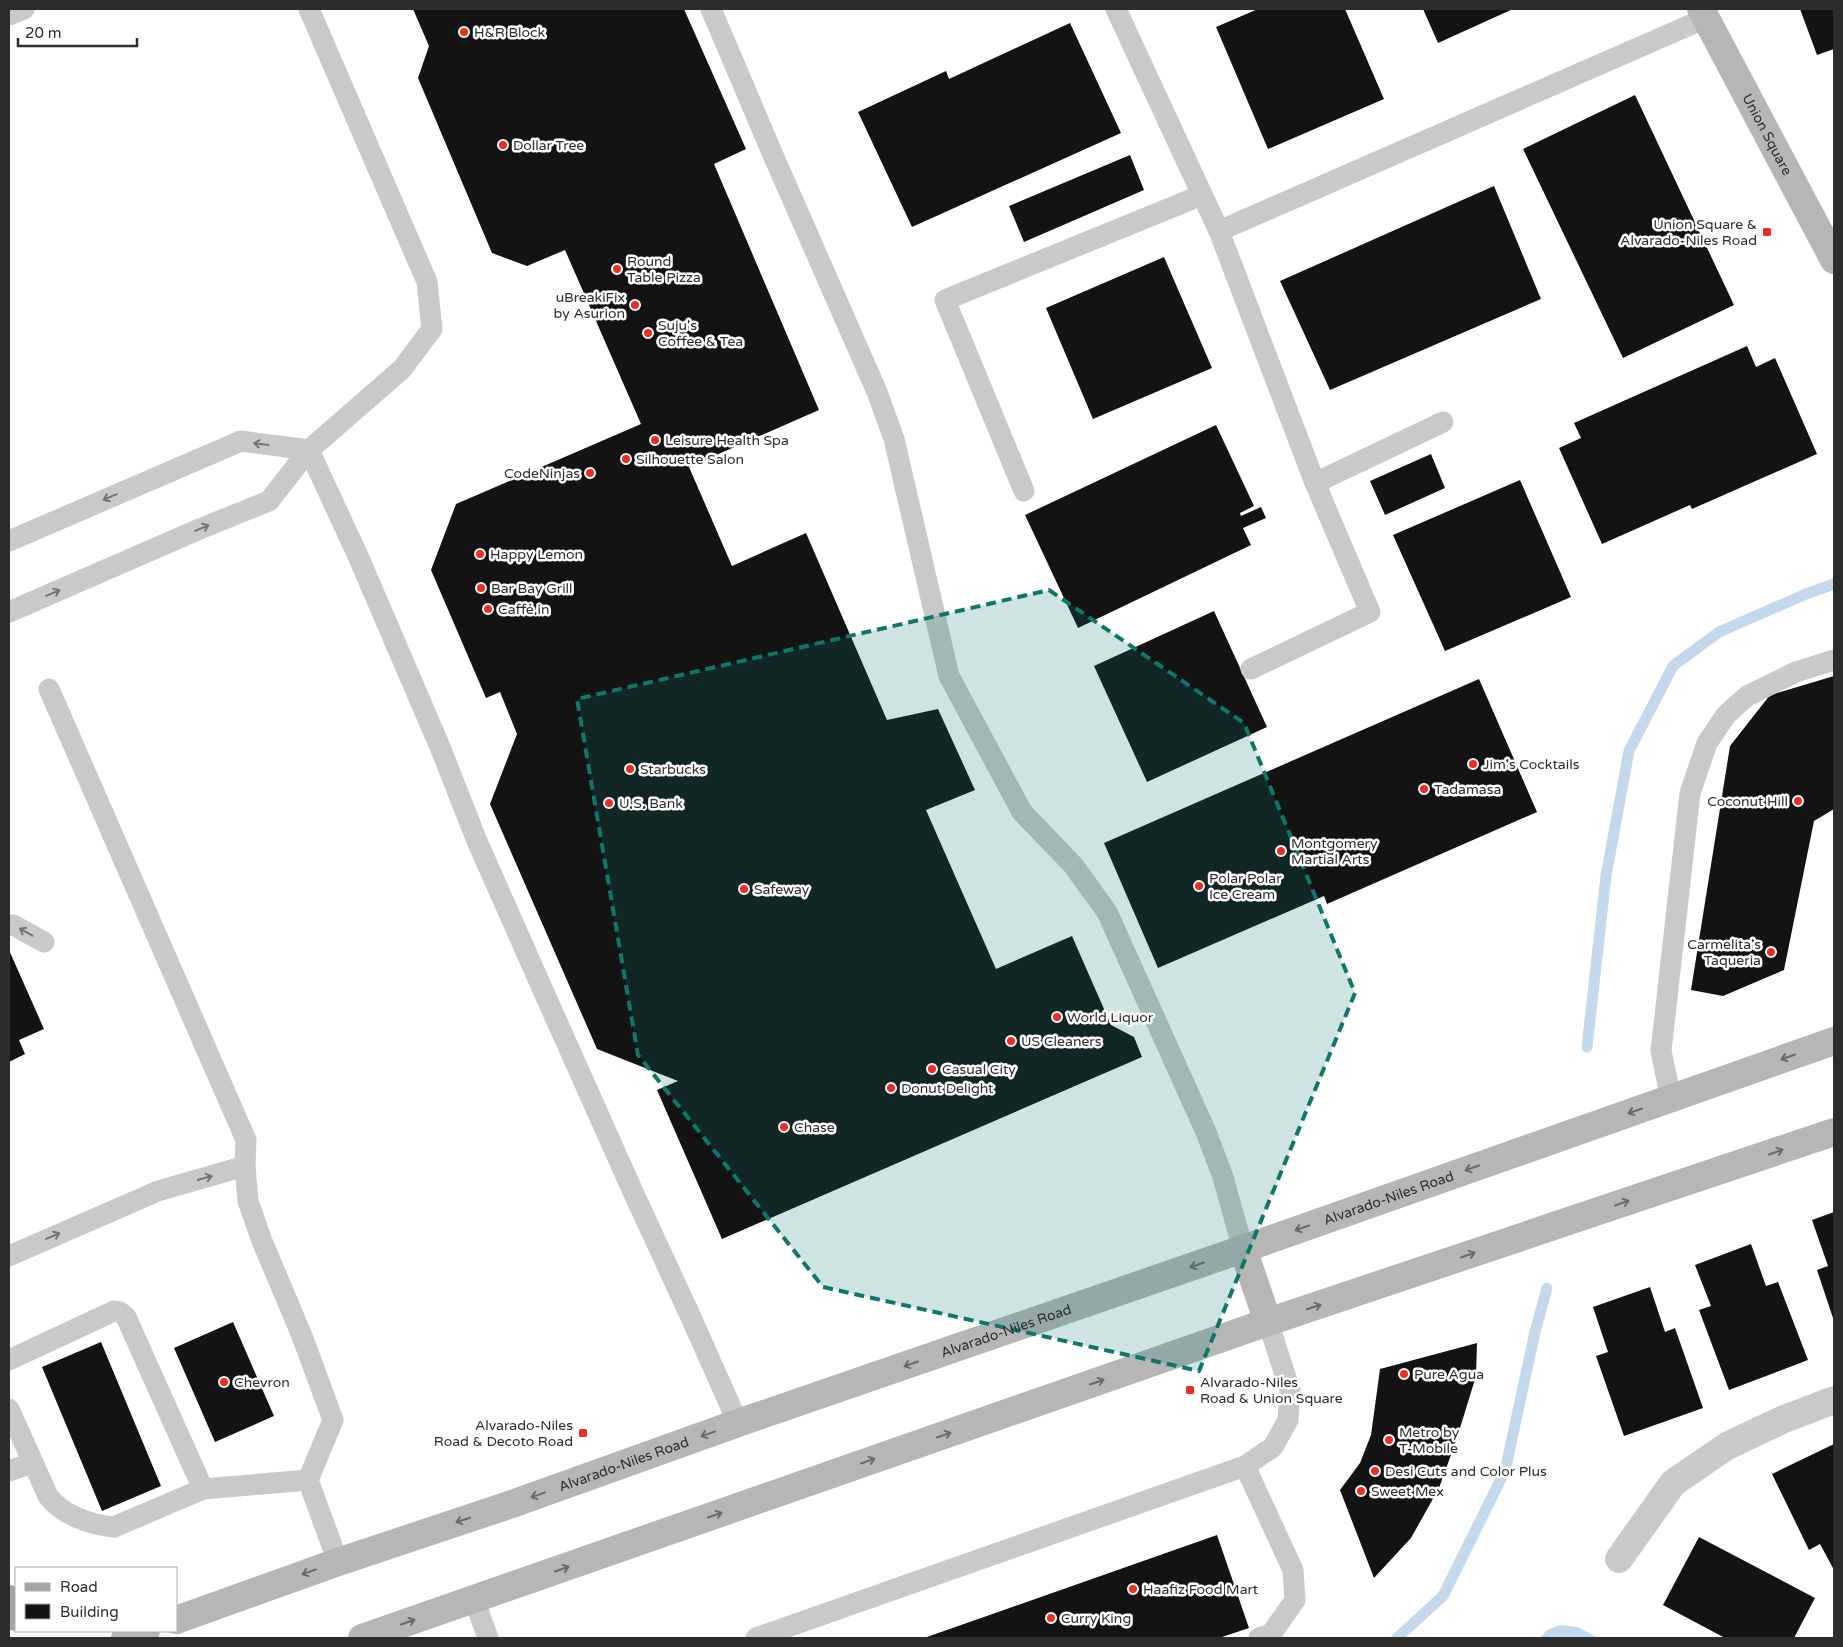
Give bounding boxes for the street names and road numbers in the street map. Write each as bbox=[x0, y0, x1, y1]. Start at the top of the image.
street label: Union Square bbox=[1738, 91, 1796, 179]
street label: Alvarado-Niles Road bbox=[1321, 1167, 1456, 1229]
street label: Alvarado-Niles Road bbox=[939, 1301, 1074, 1361]
street label: Alvarado-Niles Road bbox=[556, 1433, 691, 1496]

